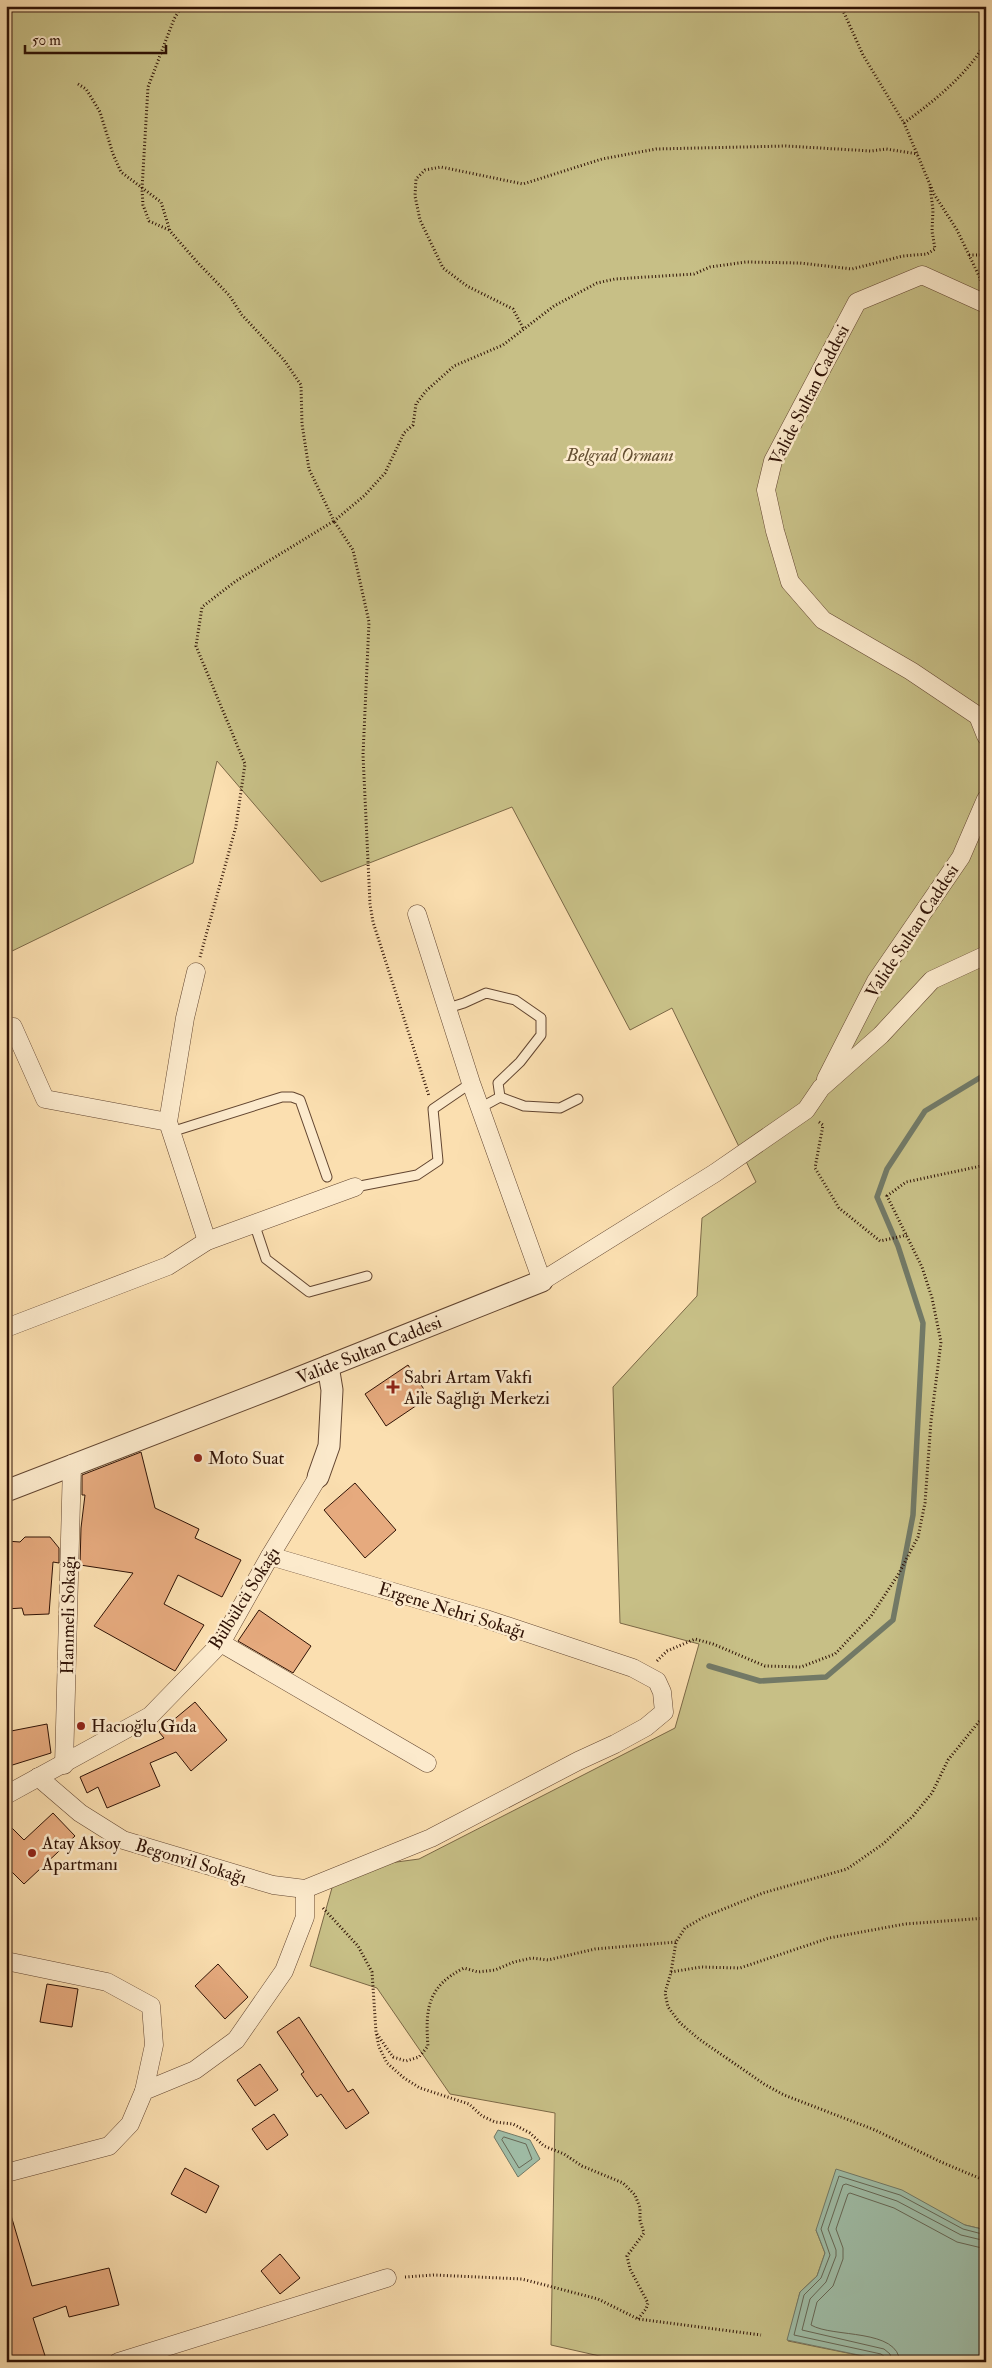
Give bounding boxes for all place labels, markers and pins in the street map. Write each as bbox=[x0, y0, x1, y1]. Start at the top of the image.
place label: Sabri Artam Vakfı Aile Sağlığı Merkezi bbox=[403, 1366, 550, 1410]
marker: Sabri Artam Vakfı Aile Sağlığı Merkezi bbox=[386, 1380, 400, 1394]
place label: Moto Suat bbox=[208, 1447, 285, 1470]
marker: Moto Suat bbox=[192, 1452, 204, 1464]
place label: Hacıoğlu Gıda bbox=[91, 1715, 197, 1738]
marker: Hacıoğlu Gıda bbox=[75, 1720, 87, 1732]
place label: Atay Aksoy Apartmanı bbox=[41, 1832, 122, 1876]
marker: Atay Aksoy Apartmanı bbox=[26, 1847, 38, 1859]

